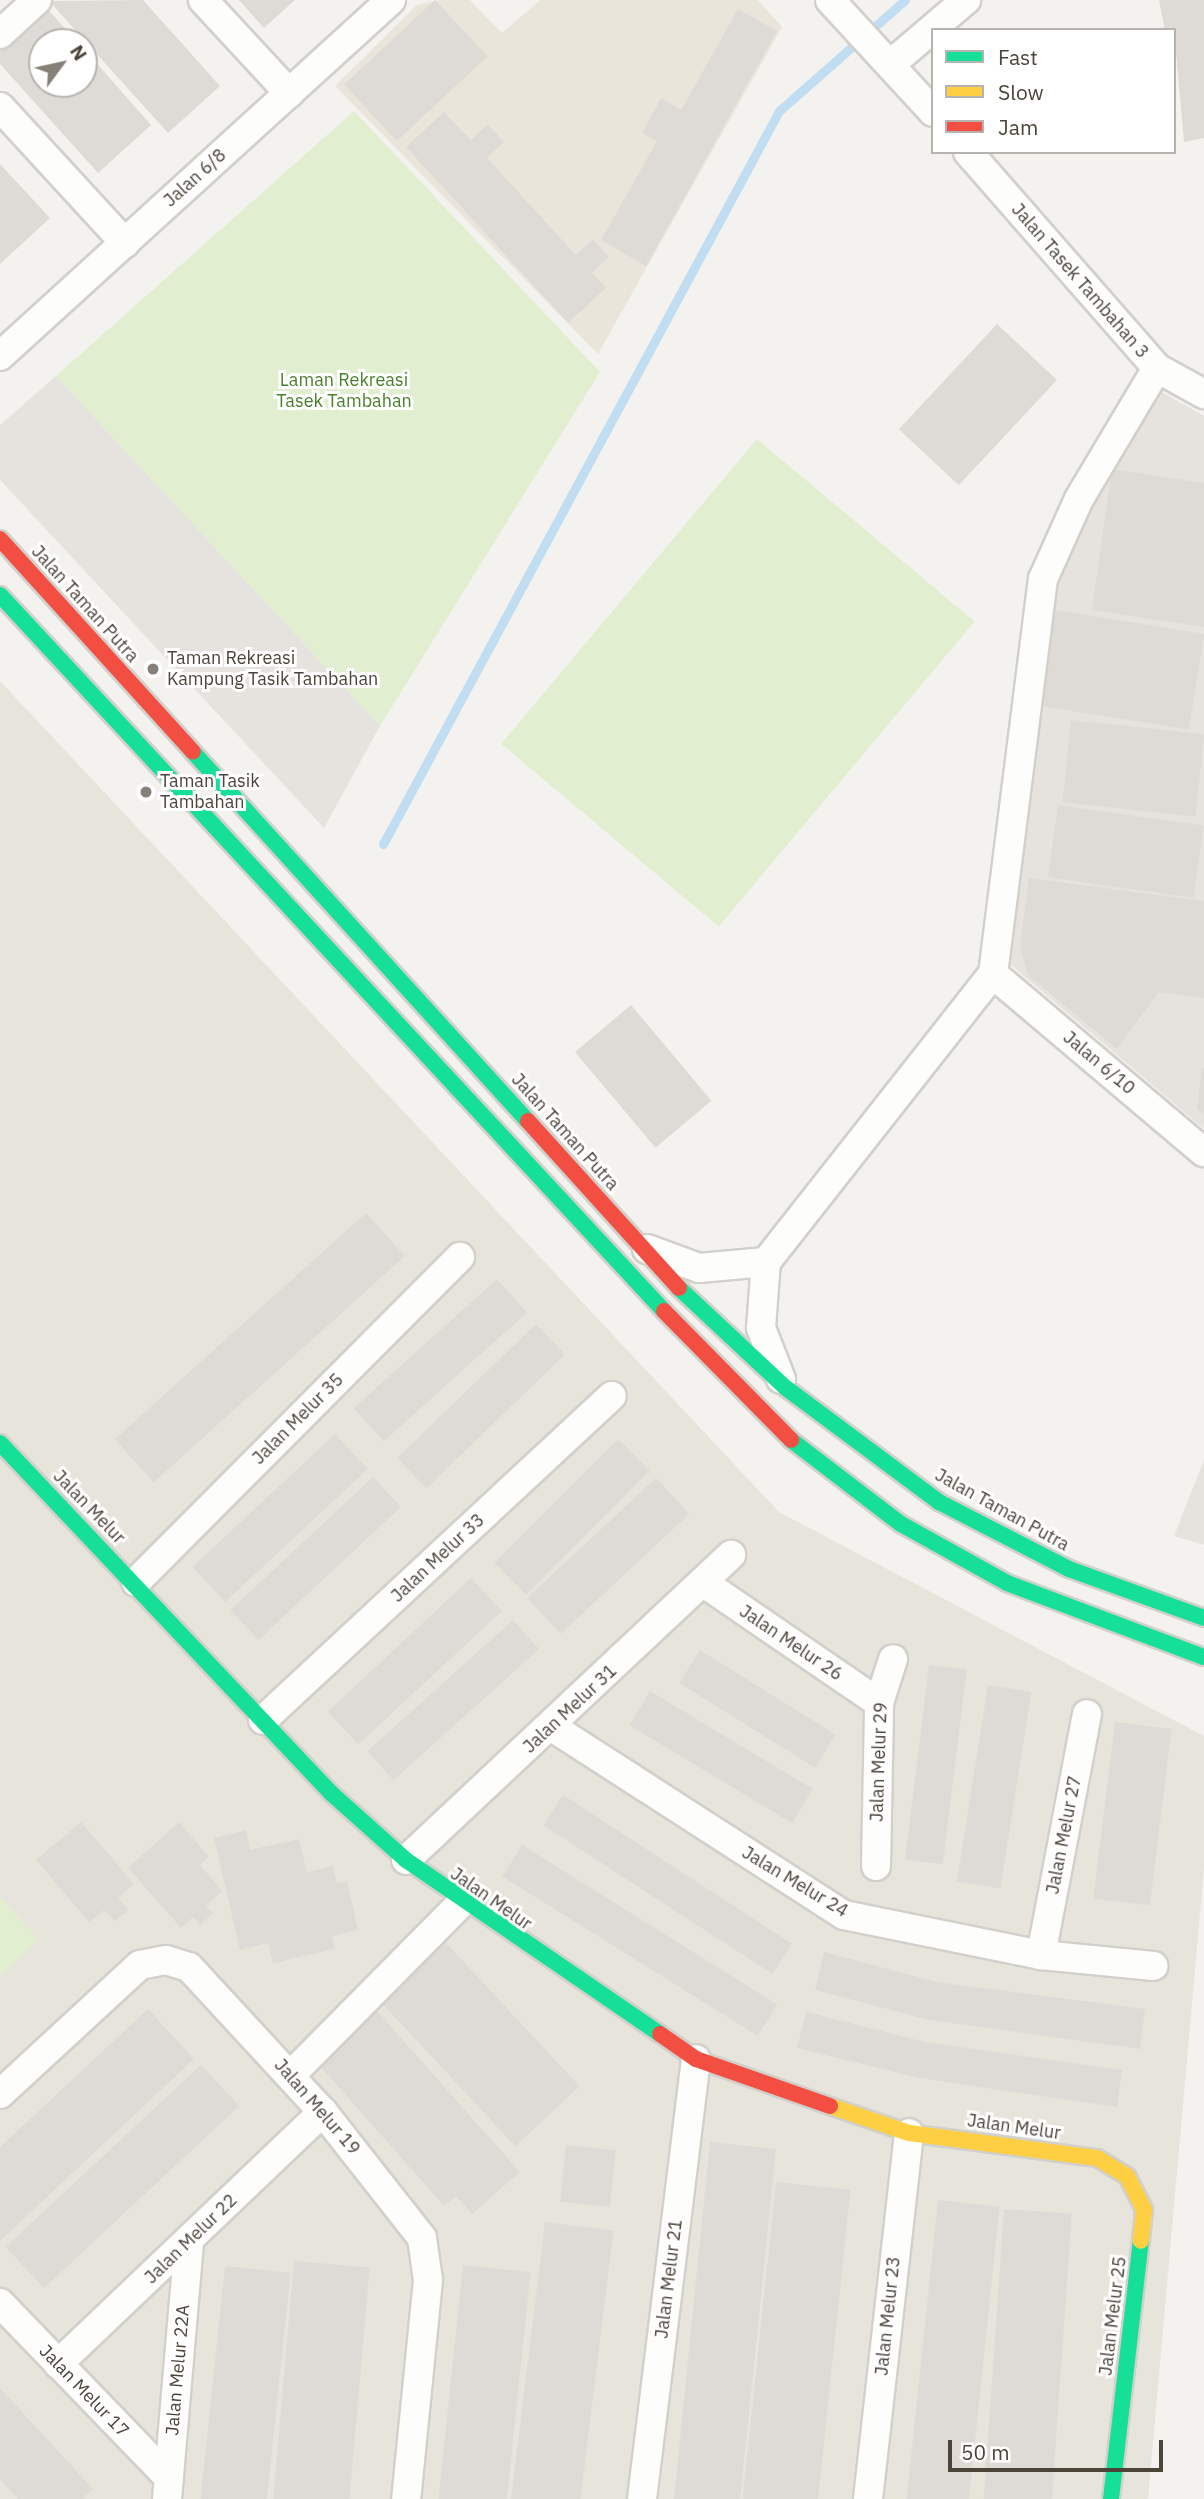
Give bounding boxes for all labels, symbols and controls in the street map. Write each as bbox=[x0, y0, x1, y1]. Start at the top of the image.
north arrow bbox=[28, 28, 98, 98]
legend bbox=[931, 28, 1176, 154]
text: N bbox=[65, 40, 93, 65]
text: Fast bbox=[998, 43, 1038, 71]
text: Slow bbox=[998, 78, 1044, 106]
text: Jam bbox=[998, 113, 1038, 141]
street label: Jalan 6/8 bbox=[159, 144, 231, 212]
street label: Jalan Tasek Tambahan 3 bbox=[1007, 199, 1153, 363]
park label: Laman Rekreasi Tasek Tambahan bbox=[276, 370, 412, 412]
street label: Jalan Taman Putra bbox=[27, 541, 143, 667]
place label: Taman Rekreasi Kampung Tasik Tambahan bbox=[167, 648, 378, 690]
marker: Taman Rekreasi Kampung Tasik Tambahan bbox=[145, 661, 161, 677]
place label: Taman Tasik Tambahan bbox=[160, 771, 260, 814]
marker: Taman Tasik Tambahan bbox=[138, 784, 154, 800]
street label: Jalan 6/10 bbox=[1059, 1027, 1139, 1099]
street label: Jalan Taman Putra bbox=[507, 1069, 623, 1195]
street label: Jalan Melur 35 bbox=[248, 1369, 348, 1469]
street label: Jalan Taman Putra bbox=[931, 1464, 1073, 1556]
street label: Jalan Melur bbox=[49, 1466, 129, 1548]
street label: Jalan Melur 33 bbox=[387, 1509, 489, 1607]
street label: Jalan Melur 26 bbox=[735, 1601, 847, 1685]
street label: Jalan Melur 31 bbox=[519, 1660, 621, 1758]
street label: Jalan Melur 29 bbox=[866, 1702, 892, 1822]
street label: Jalan Melur 27 bbox=[1042, 1774, 1086, 1896]
street label: Jalan Melur 24 bbox=[738, 1842, 852, 1922]
street label: Jalan Melur bbox=[446, 1863, 536, 1935]
street label: Jalan Melur 19 bbox=[270, 2055, 364, 2159]
street label: Jalan Melur bbox=[966, 2110, 1062, 2144]
street label: Jalan Melur 22 bbox=[140, 2190, 242, 2288]
street label: Jalan Melur 21 bbox=[651, 2218, 687, 2340]
street label: Jalan Melur 23 bbox=[871, 2255, 905, 2377]
street label: Jalan Melur 25 bbox=[1095, 2255, 1131, 2377]
street label: Jalan Melur 22A bbox=[162, 2304, 194, 2436]
street label: Jalan Melur 17 bbox=[35, 2340, 133, 2442]
scale bar bbox=[952, 2426, 1167, 2470]
text: 50 m bbox=[961, 2438, 1010, 2466]

